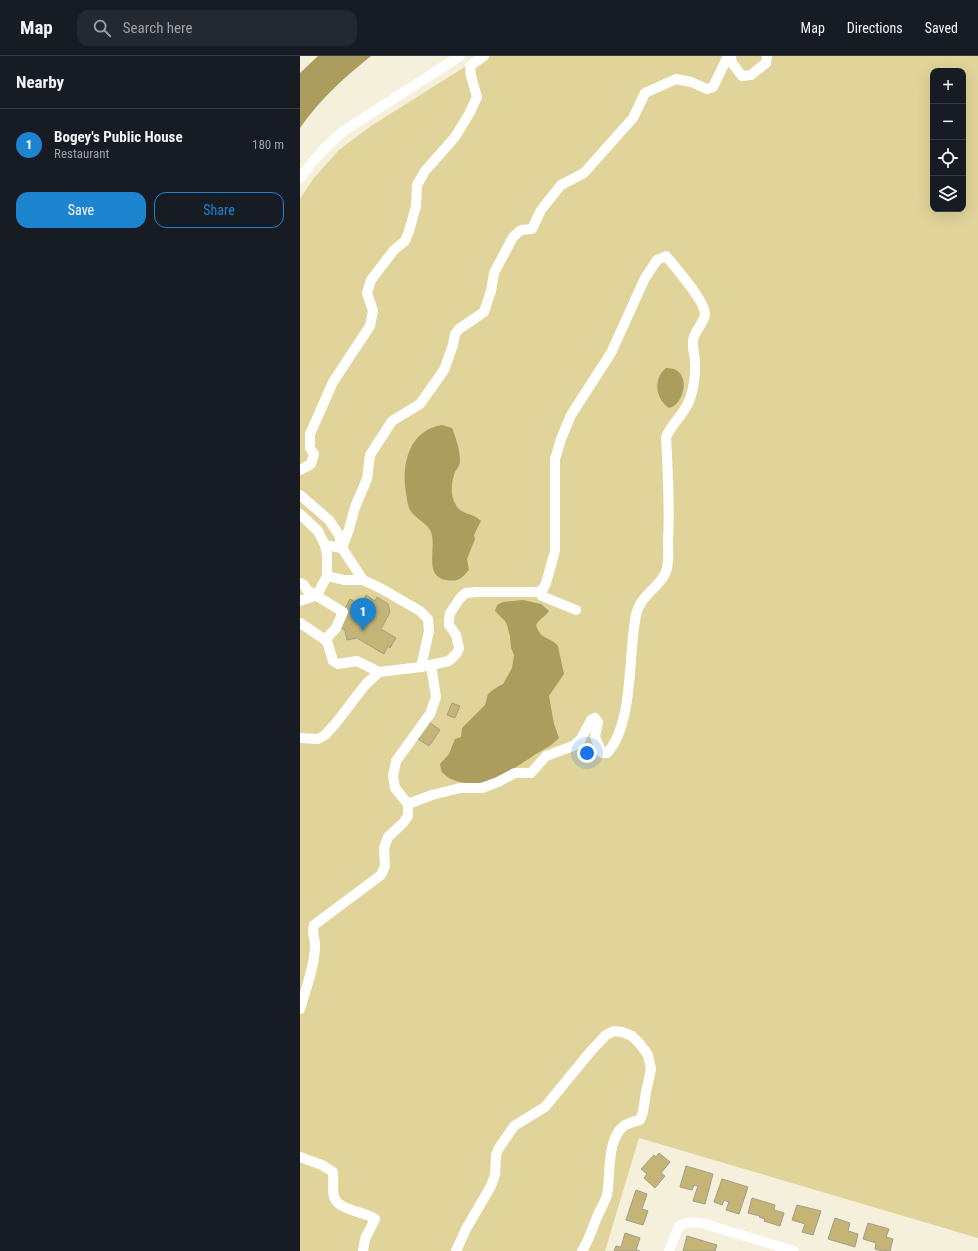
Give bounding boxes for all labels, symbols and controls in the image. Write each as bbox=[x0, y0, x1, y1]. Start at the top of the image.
search box bbox=[77, 10, 357, 46]
text: Map bbox=[20, 16, 53, 39]
icon: search bbox=[91, 17, 113, 39]
text: Search here bbox=[123, 19, 193, 37]
text: Map bbox=[801, 20, 825, 36]
text: Directions bbox=[847, 20, 903, 36]
text: Saved bbox=[925, 20, 958, 36]
map controls bbox=[930, 68, 966, 212]
button: + bbox=[930, 68, 966, 104]
text: Nearby bbox=[16, 72, 64, 92]
button: − bbox=[930, 104, 966, 140]
text: Bogey's Public House bbox=[54, 128, 183, 146]
text: 1 bbox=[26, 137, 32, 152]
text: 180 m bbox=[252, 137, 284, 152]
button: locate bbox=[930, 140, 966, 176]
text: Restaurant bbox=[54, 146, 109, 161]
button: layers bbox=[930, 176, 966, 212]
button: Save bbox=[16, 192, 146, 228]
button: Share bbox=[154, 192, 284, 228]
pin: 1 bbox=[350, 598, 376, 631]
your location bbox=[577, 743, 597, 763]

